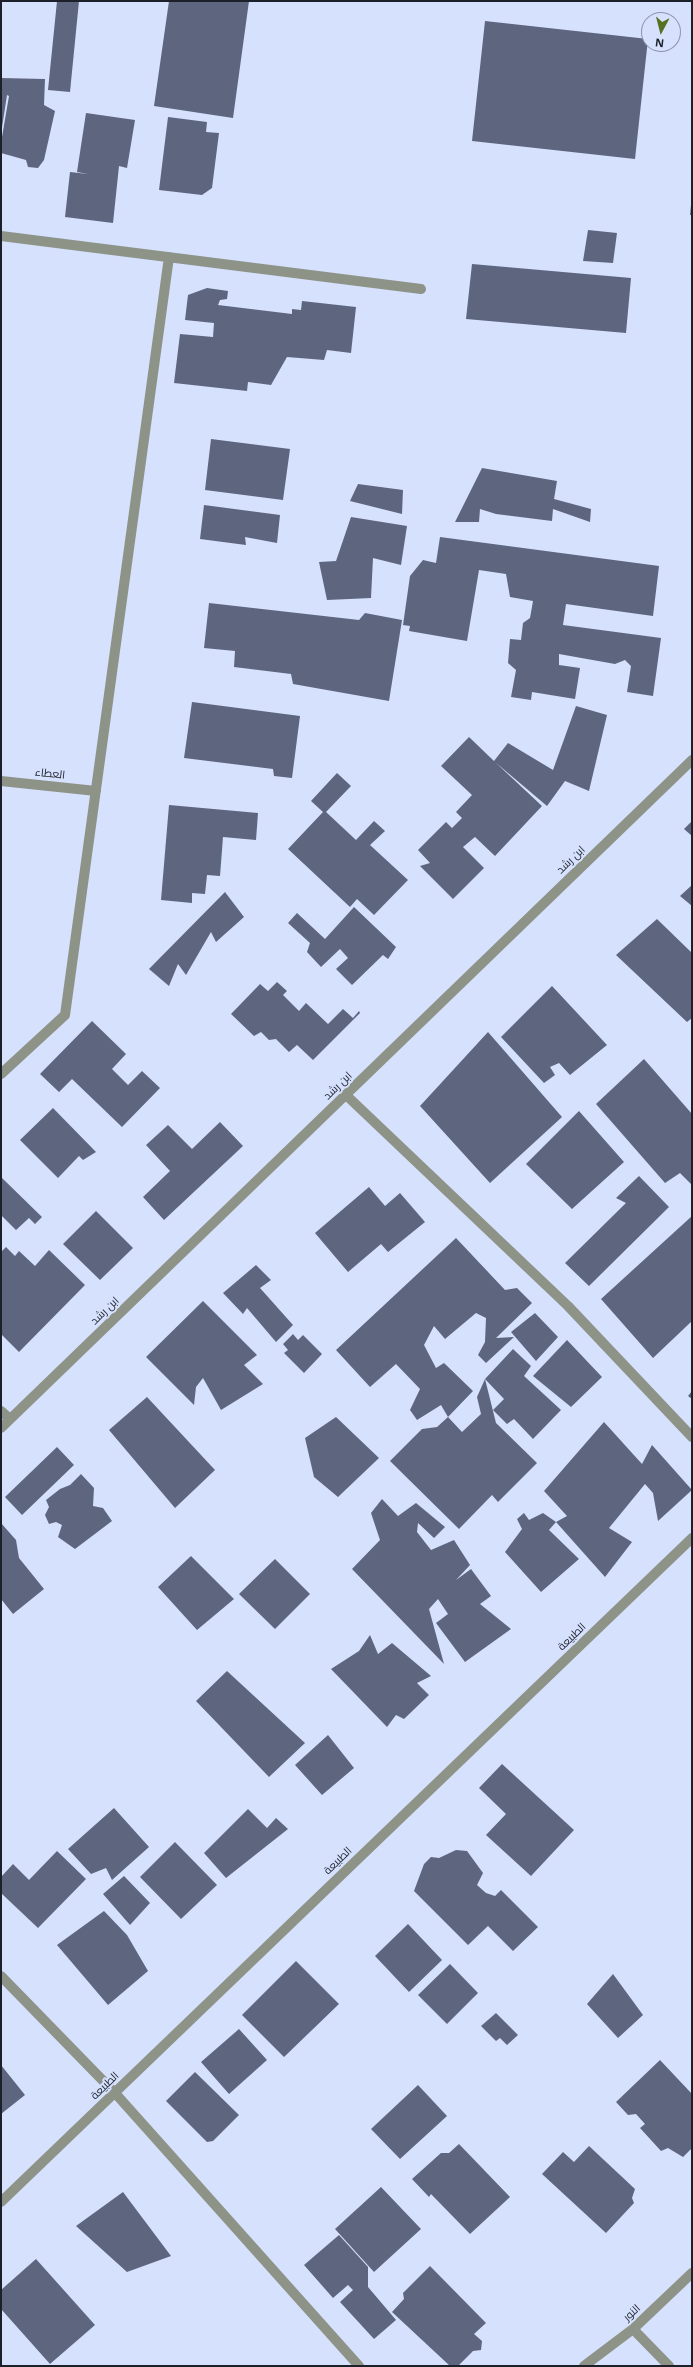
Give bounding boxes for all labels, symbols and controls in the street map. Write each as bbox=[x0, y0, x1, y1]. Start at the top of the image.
north arrow bbox=[641, 12, 681, 52]
text: N bbox=[654, 35, 665, 51]
street label: العطاء bbox=[34, 766, 66, 782]
street label: ابن رشد bbox=[554, 843, 588, 877]
street label: ابن رشد bbox=[321, 1069, 355, 1103]
street label: ابن رشد bbox=[88, 1294, 122, 1328]
street label: الطبيعة bbox=[555, 1620, 589, 1654]
street label: الطبيعة bbox=[321, 1844, 355, 1878]
street label: الطبيعة bbox=[88, 2069, 122, 2103]
street label: النور bbox=[621, 2302, 643, 2324]

